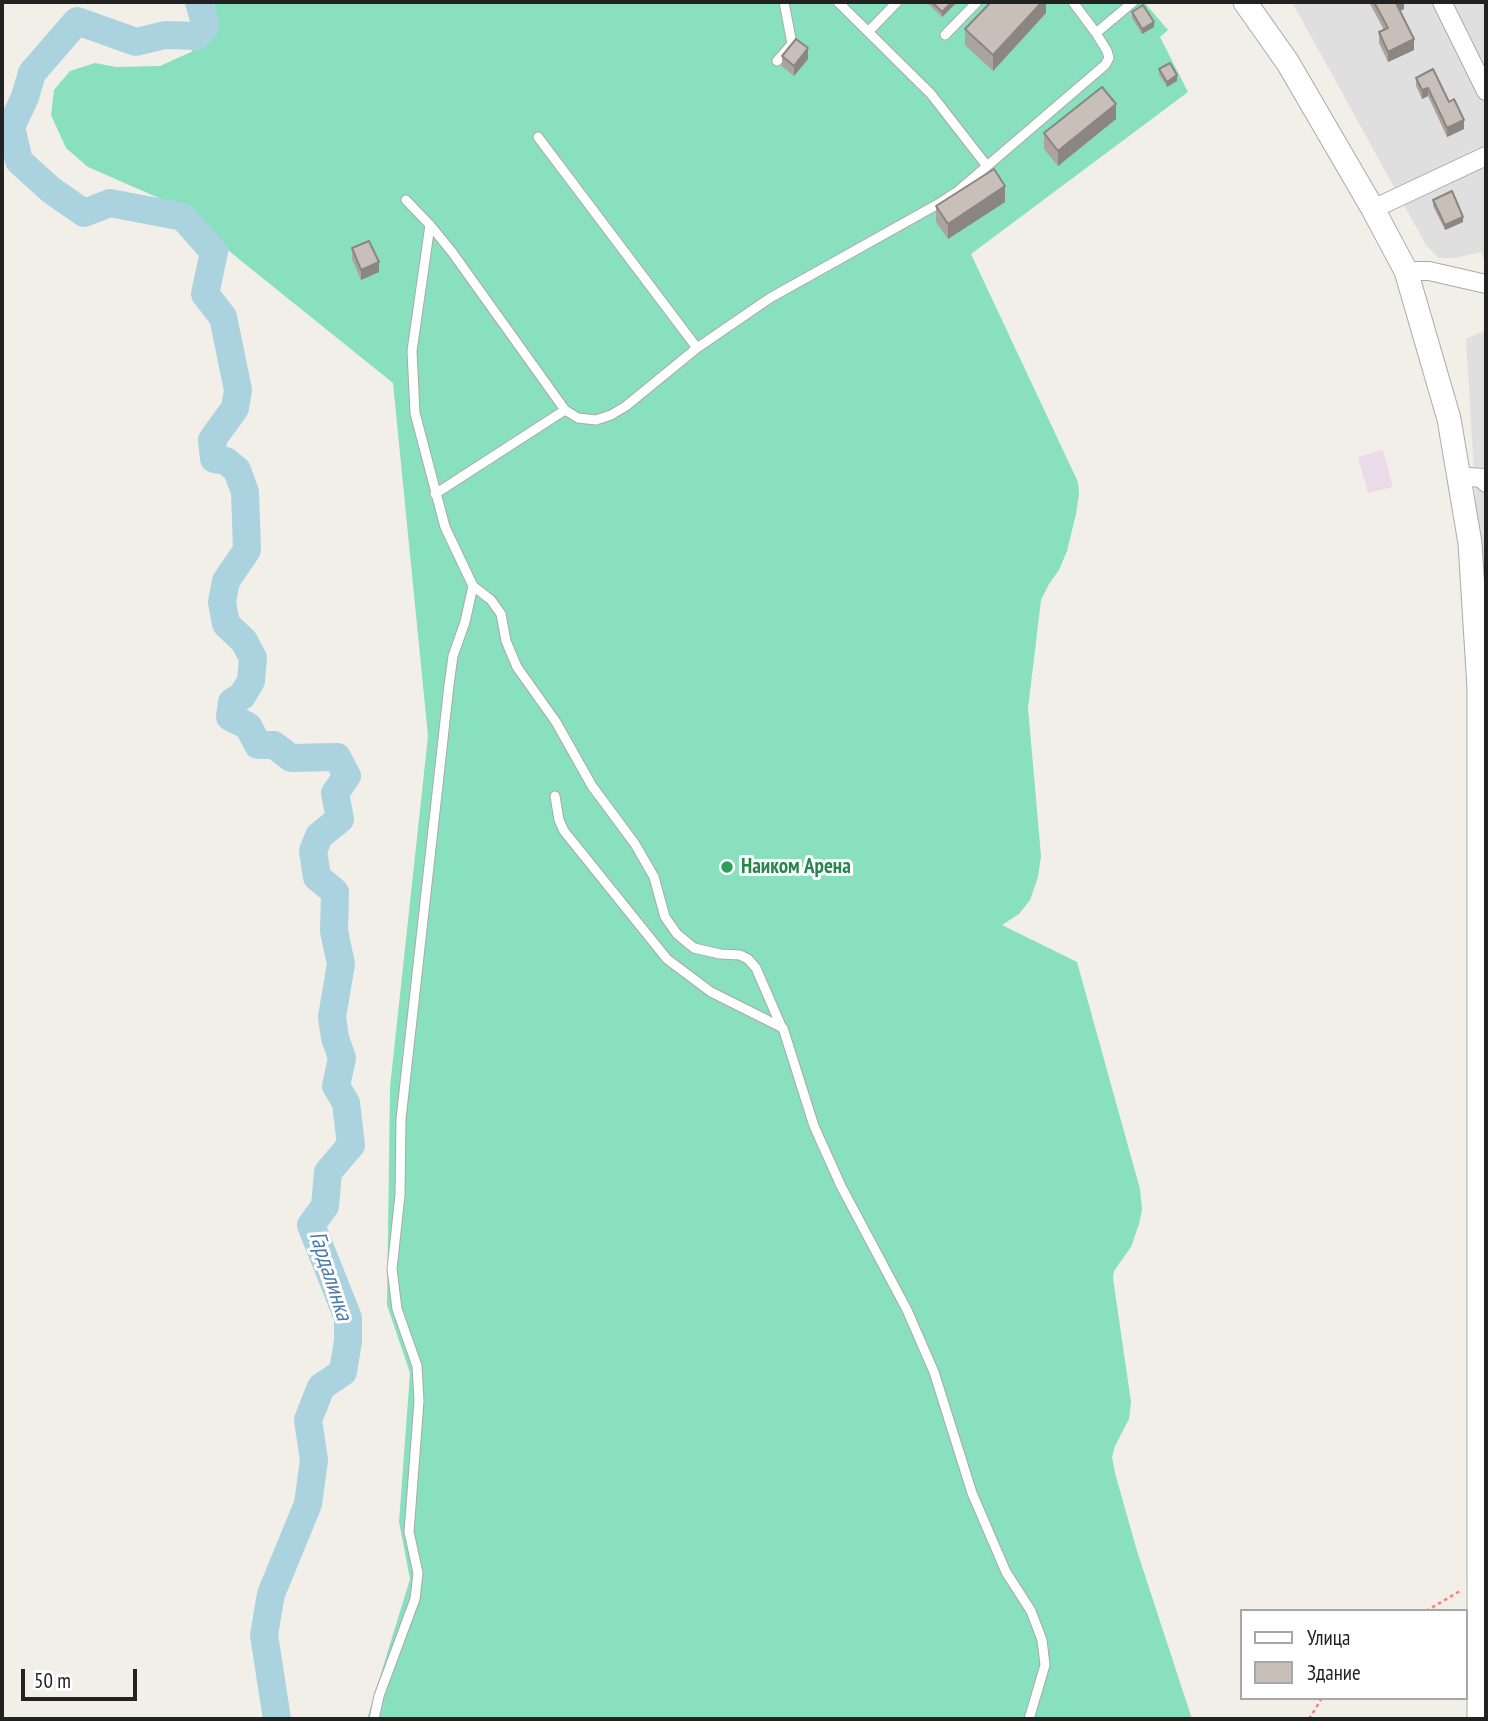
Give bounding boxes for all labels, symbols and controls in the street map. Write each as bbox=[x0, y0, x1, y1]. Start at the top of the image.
place label: Наиком Арена bbox=[741, 854, 851, 880]
marker: Наиком Арена bbox=[719, 859, 735, 875]
water label: Гардалинка bbox=[303, 1228, 357, 1324]
legend bbox=[1240, 1609, 1467, 1700]
text: Улица bbox=[1307, 1624, 1350, 1651]
scale bar bbox=[24, 1654, 140, 1698]
text: Здание bbox=[1307, 1659, 1361, 1686]
text: 50 m bbox=[34, 1667, 71, 1694]

